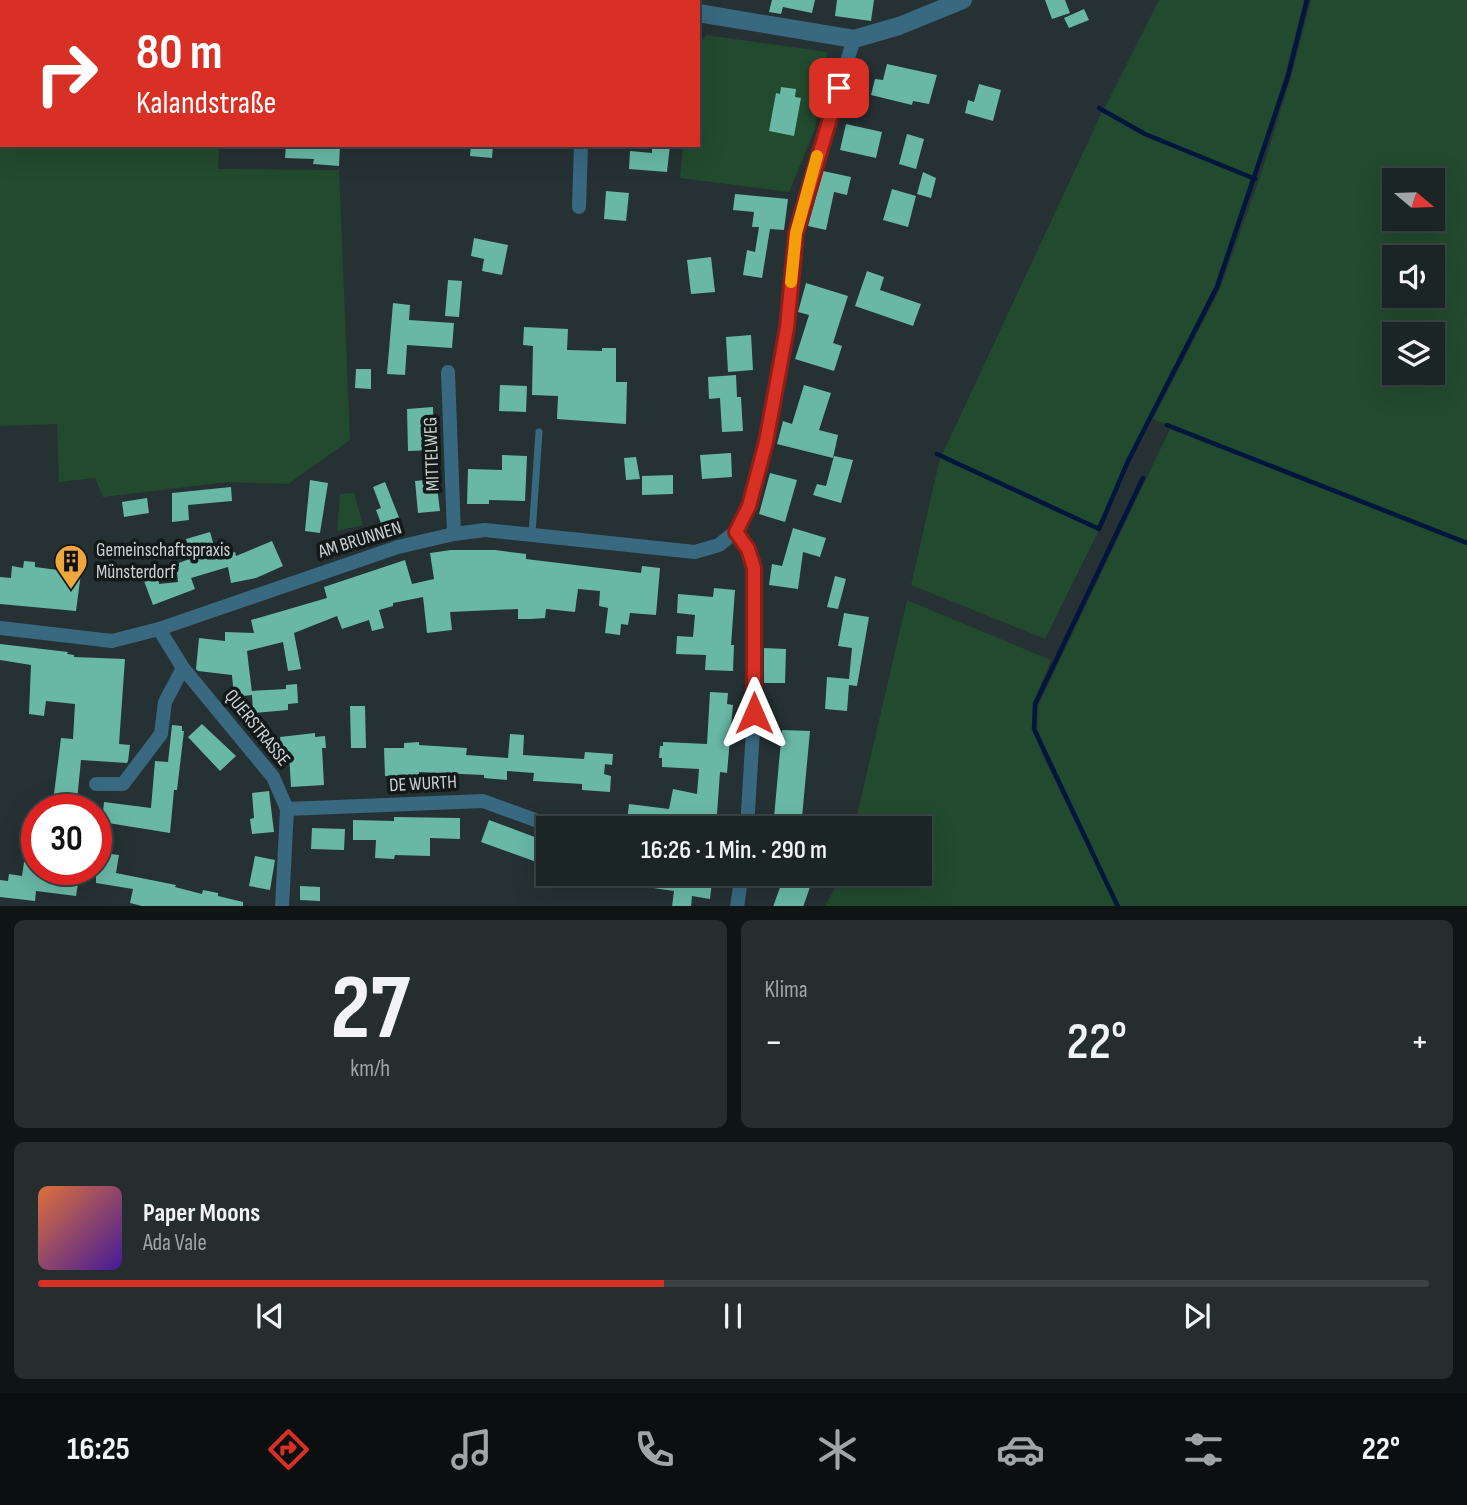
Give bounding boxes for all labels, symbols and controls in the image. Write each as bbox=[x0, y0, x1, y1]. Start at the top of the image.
text: 80 m bbox=[136, 24, 223, 83]
icon: right bbox=[21, 28, 112, 119]
pin bbox=[809, 58, 869, 118]
icon: arrive bbox=[820, 69, 858, 107]
text: Kalandstraße bbox=[136, 84, 276, 123]
north arrow bbox=[1382, 168, 1446, 231]
map controls bbox=[1382, 168, 1445, 385]
button: sound bbox=[1382, 245, 1445, 308]
button: layers bbox=[1382, 322, 1445, 385]
street label: MITTELWEG bbox=[419, 416, 445, 492]
street label: AM BRUNNEN bbox=[315, 516, 404, 564]
place label: Gemeinschaftspraxis Münsterdorf bbox=[96, 539, 230, 584]
building icon: Gemeinschaftspraxis Münsterdorf bbox=[52, 542, 90, 591]
position arrow bbox=[717, 676, 791, 750]
street label: QUERSTRASSE bbox=[219, 685, 295, 771]
street label: DE WURTH bbox=[389, 771, 457, 797]
speed limit sign: 30 bbox=[21, 794, 112, 885]
text: 16:26 · 1 Min. · 290 m bbox=[641, 835, 827, 866]
text: 27 bbox=[330, 955, 410, 1064]
text: Klima bbox=[765, 976, 808, 1004]
text: 22° bbox=[1067, 1011, 1127, 1074]
text: − bbox=[765, 1020, 783, 1065]
text: + bbox=[1410, 1020, 1429, 1065]
text: km/h bbox=[350, 1055, 390, 1083]
text: Paper Moons bbox=[143, 1198, 260, 1229]
text: Ada Vale bbox=[143, 1229, 207, 1257]
icon: previous bbox=[251, 1297, 289, 1335]
icon: pause bbox=[714, 1297, 752, 1335]
icon: next bbox=[1178, 1297, 1216, 1335]
icon: directions bbox=[264, 1425, 313, 1474]
icon: music bbox=[447, 1425, 496, 1474]
icon: phone bbox=[630, 1425, 679, 1474]
icon: climate bbox=[813, 1425, 862, 1474]
icon: car bbox=[996, 1425, 1045, 1474]
icon: filters bbox=[1179, 1425, 1228, 1474]
text: 16:25 bbox=[67, 1430, 130, 1469]
text: 22° bbox=[1362, 1430, 1400, 1469]

